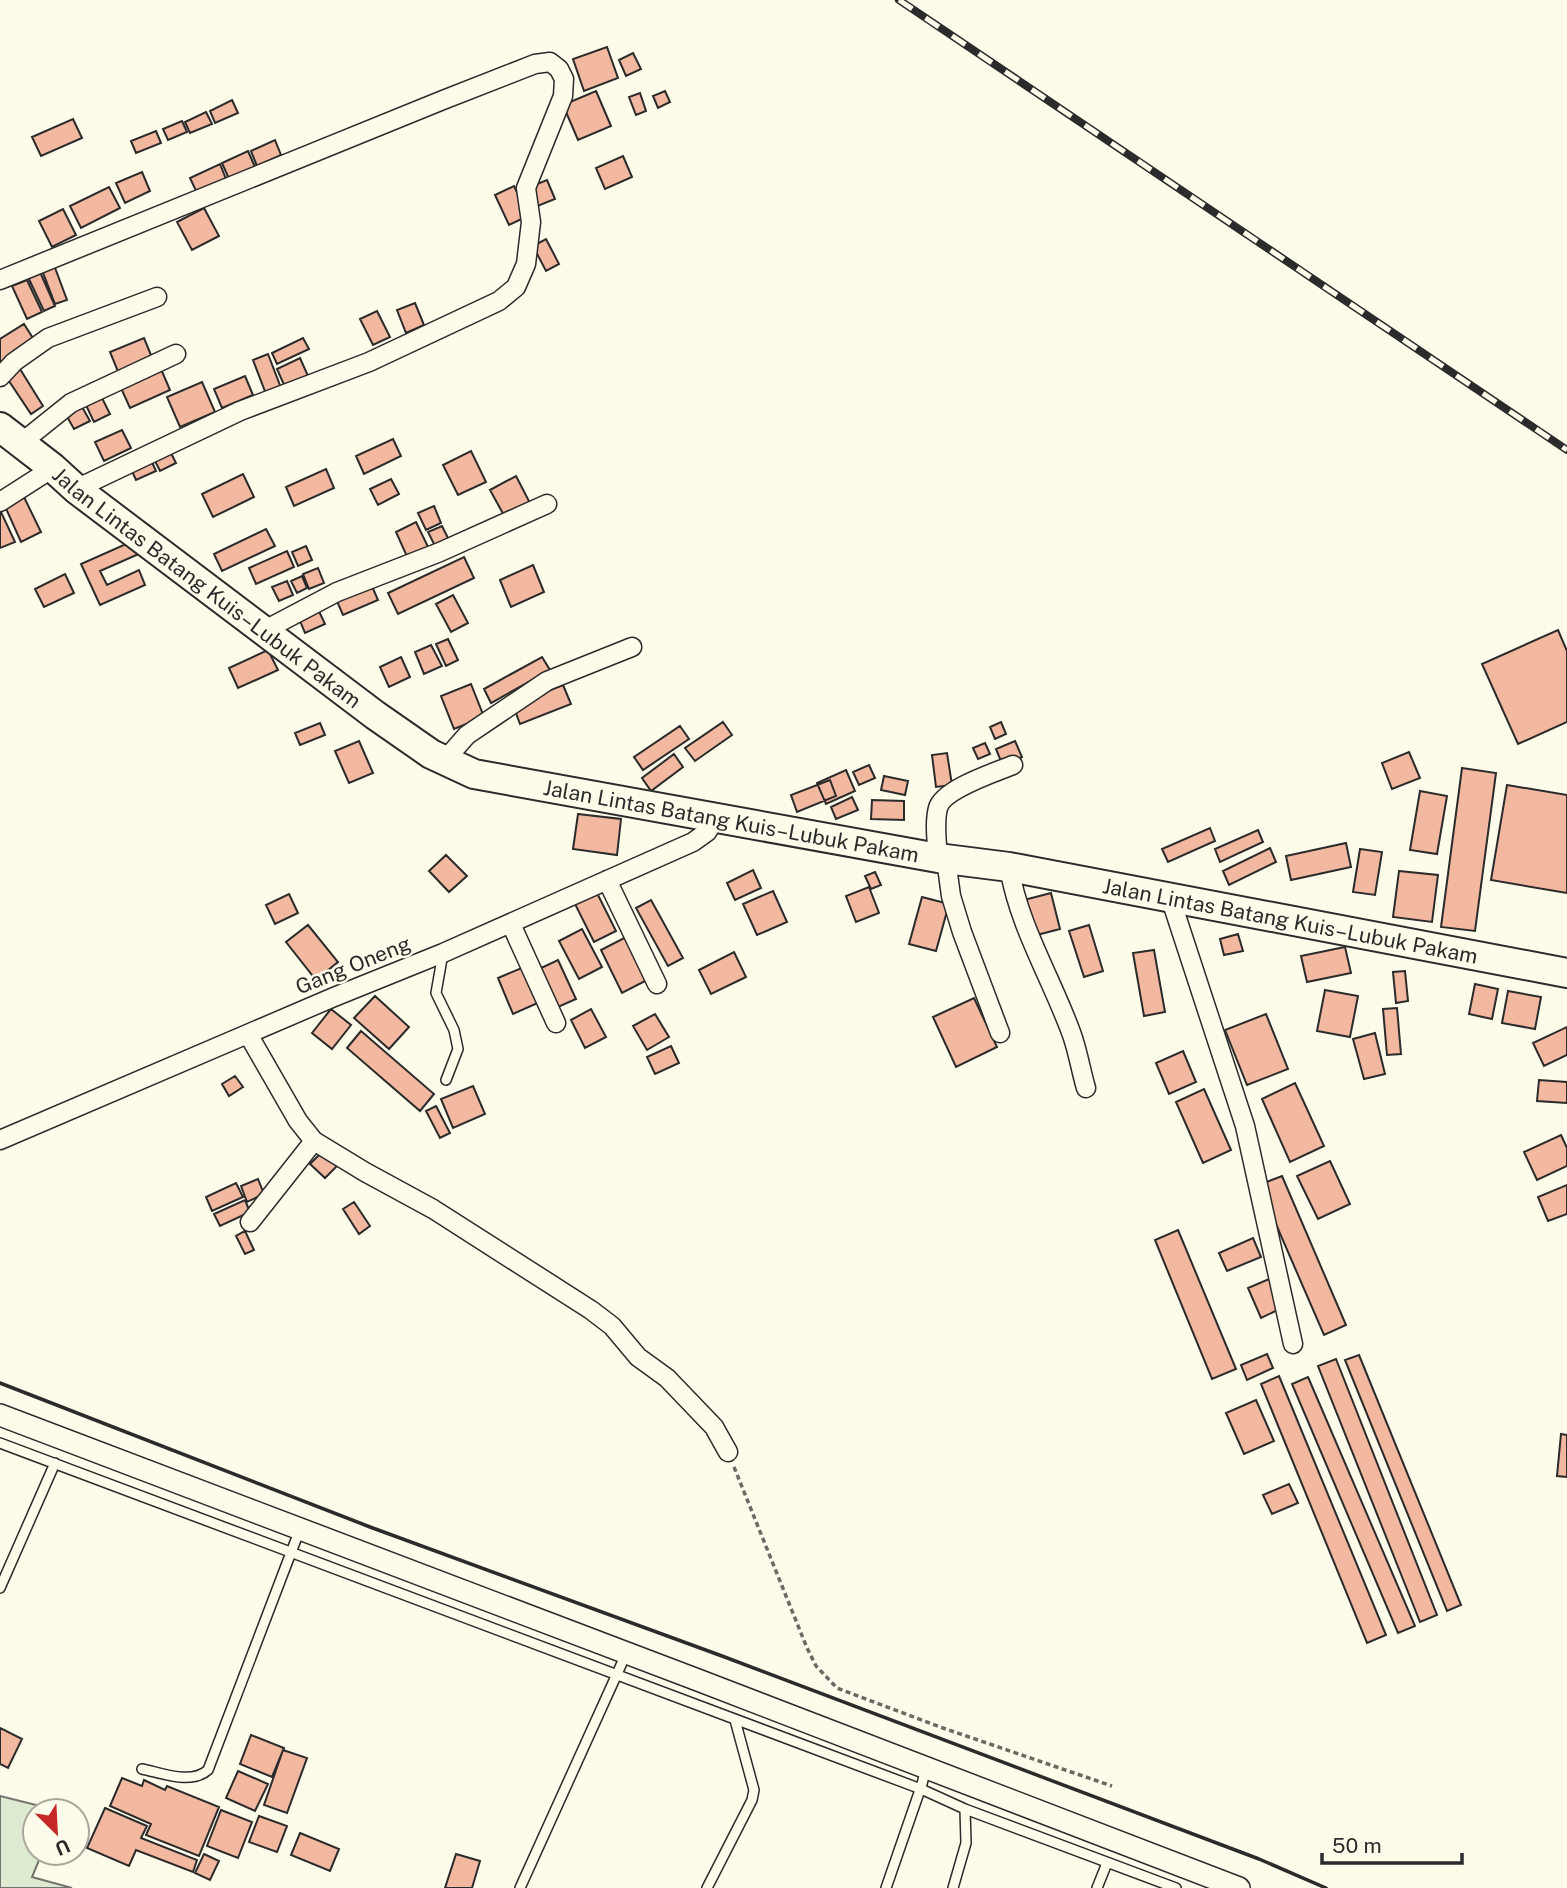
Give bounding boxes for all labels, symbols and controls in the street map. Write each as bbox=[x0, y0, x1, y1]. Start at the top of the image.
street label: Jalan Lintas Batang Kuis–Lubuk Pakam bbox=[48, 462, 366, 713]
street label: Jalan Lintas Batang Kuis–Lubuk Pakam bbox=[541, 774, 921, 867]
street label: Jalan Lintas Batang Kuis–Lubuk Pakam bbox=[1101, 873, 1480, 968]
street label: Gang Oneng bbox=[292, 931, 414, 999]
north arrow bbox=[21, 1797, 91, 1867]
scale bar bbox=[1322, 1822, 1462, 1866]
text: 50 m bbox=[1332, 1833, 1382, 1858]
text: U bbox=[52, 1835, 74, 1860]

